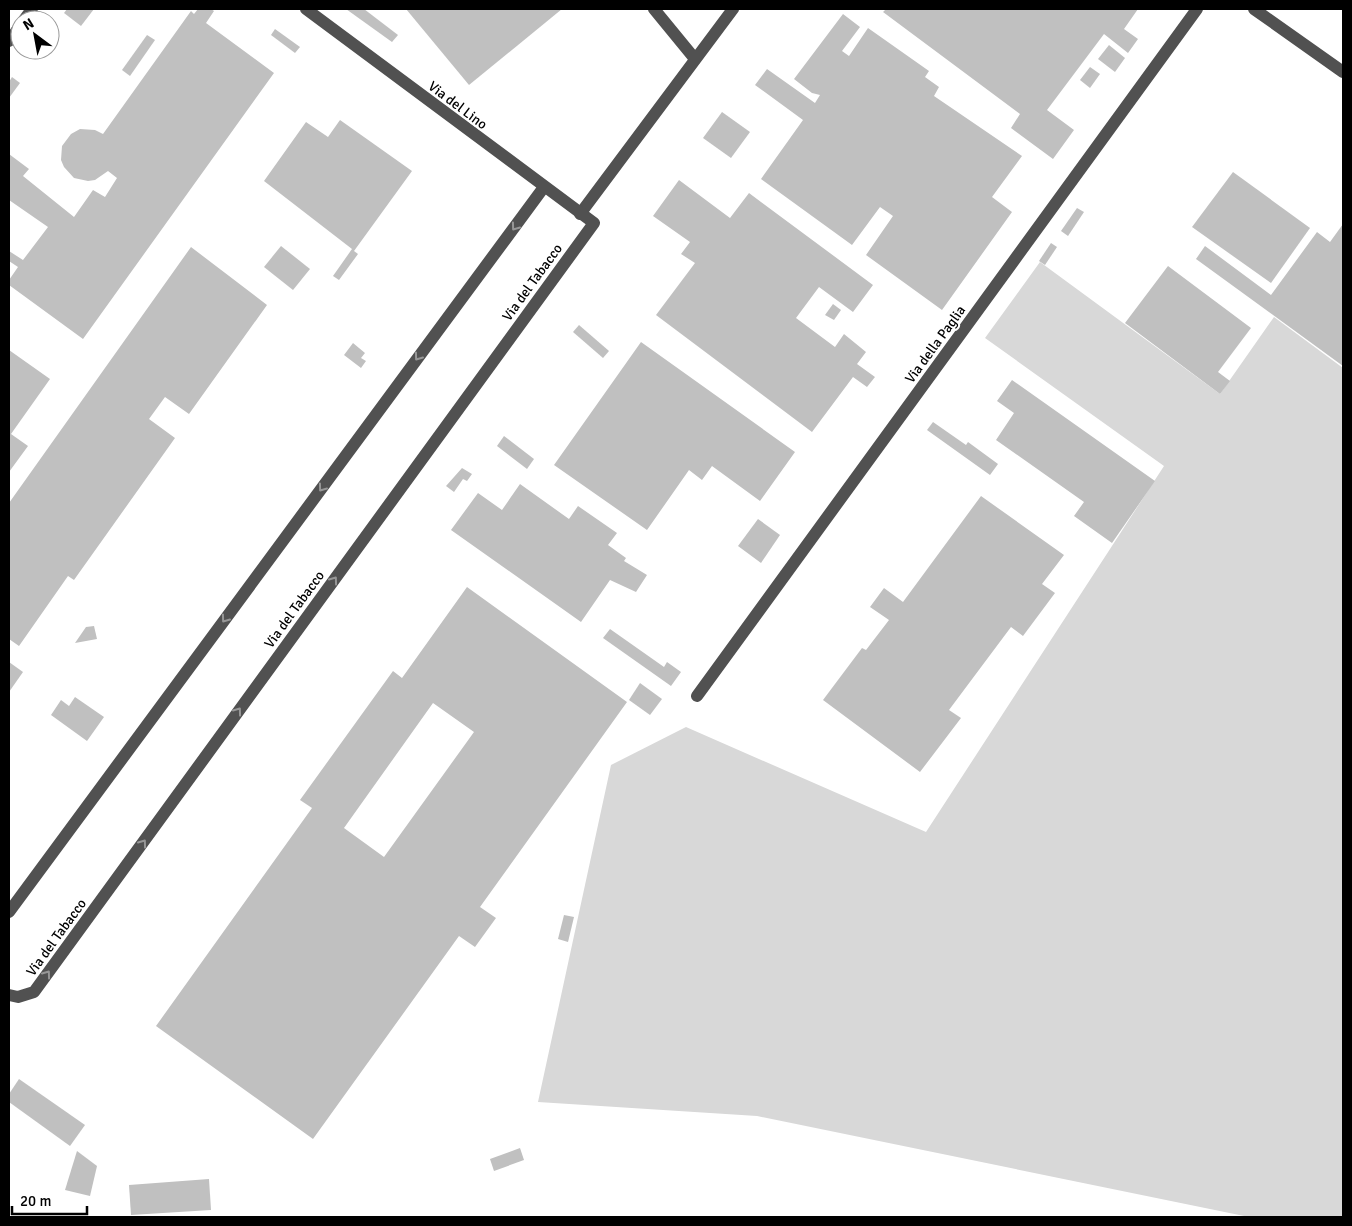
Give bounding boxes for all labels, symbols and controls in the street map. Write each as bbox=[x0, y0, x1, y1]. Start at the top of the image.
north arrow bbox=[10, 10, 60, 60]
text: N bbox=[20, 15, 37, 34]
street label: Via del Lino bbox=[425, 78, 491, 133]
one-way arrow bbox=[511, 221, 521, 230]
street label: Via del Tabacco bbox=[499, 240, 566, 324]
street label: Via della Paglia bbox=[902, 302, 969, 386]
one-way arrow bbox=[415, 351, 424, 361]
one-way arrow bbox=[319, 482, 327, 491]
street label: Via del Tabacco bbox=[261, 567, 328, 651]
one-way arrow bbox=[328, 576, 337, 586]
one-way arrow bbox=[222, 613, 231, 623]
one-way arrow bbox=[233, 708, 241, 717]
one-way arrow bbox=[137, 839, 146, 848]
street label: Via del Tabacco bbox=[23, 895, 90, 979]
one-way arrow bbox=[41, 970, 50, 980]
scale bar bbox=[12, 1184, 88, 1216]
text: 20 m bbox=[20, 1192, 51, 1210]

